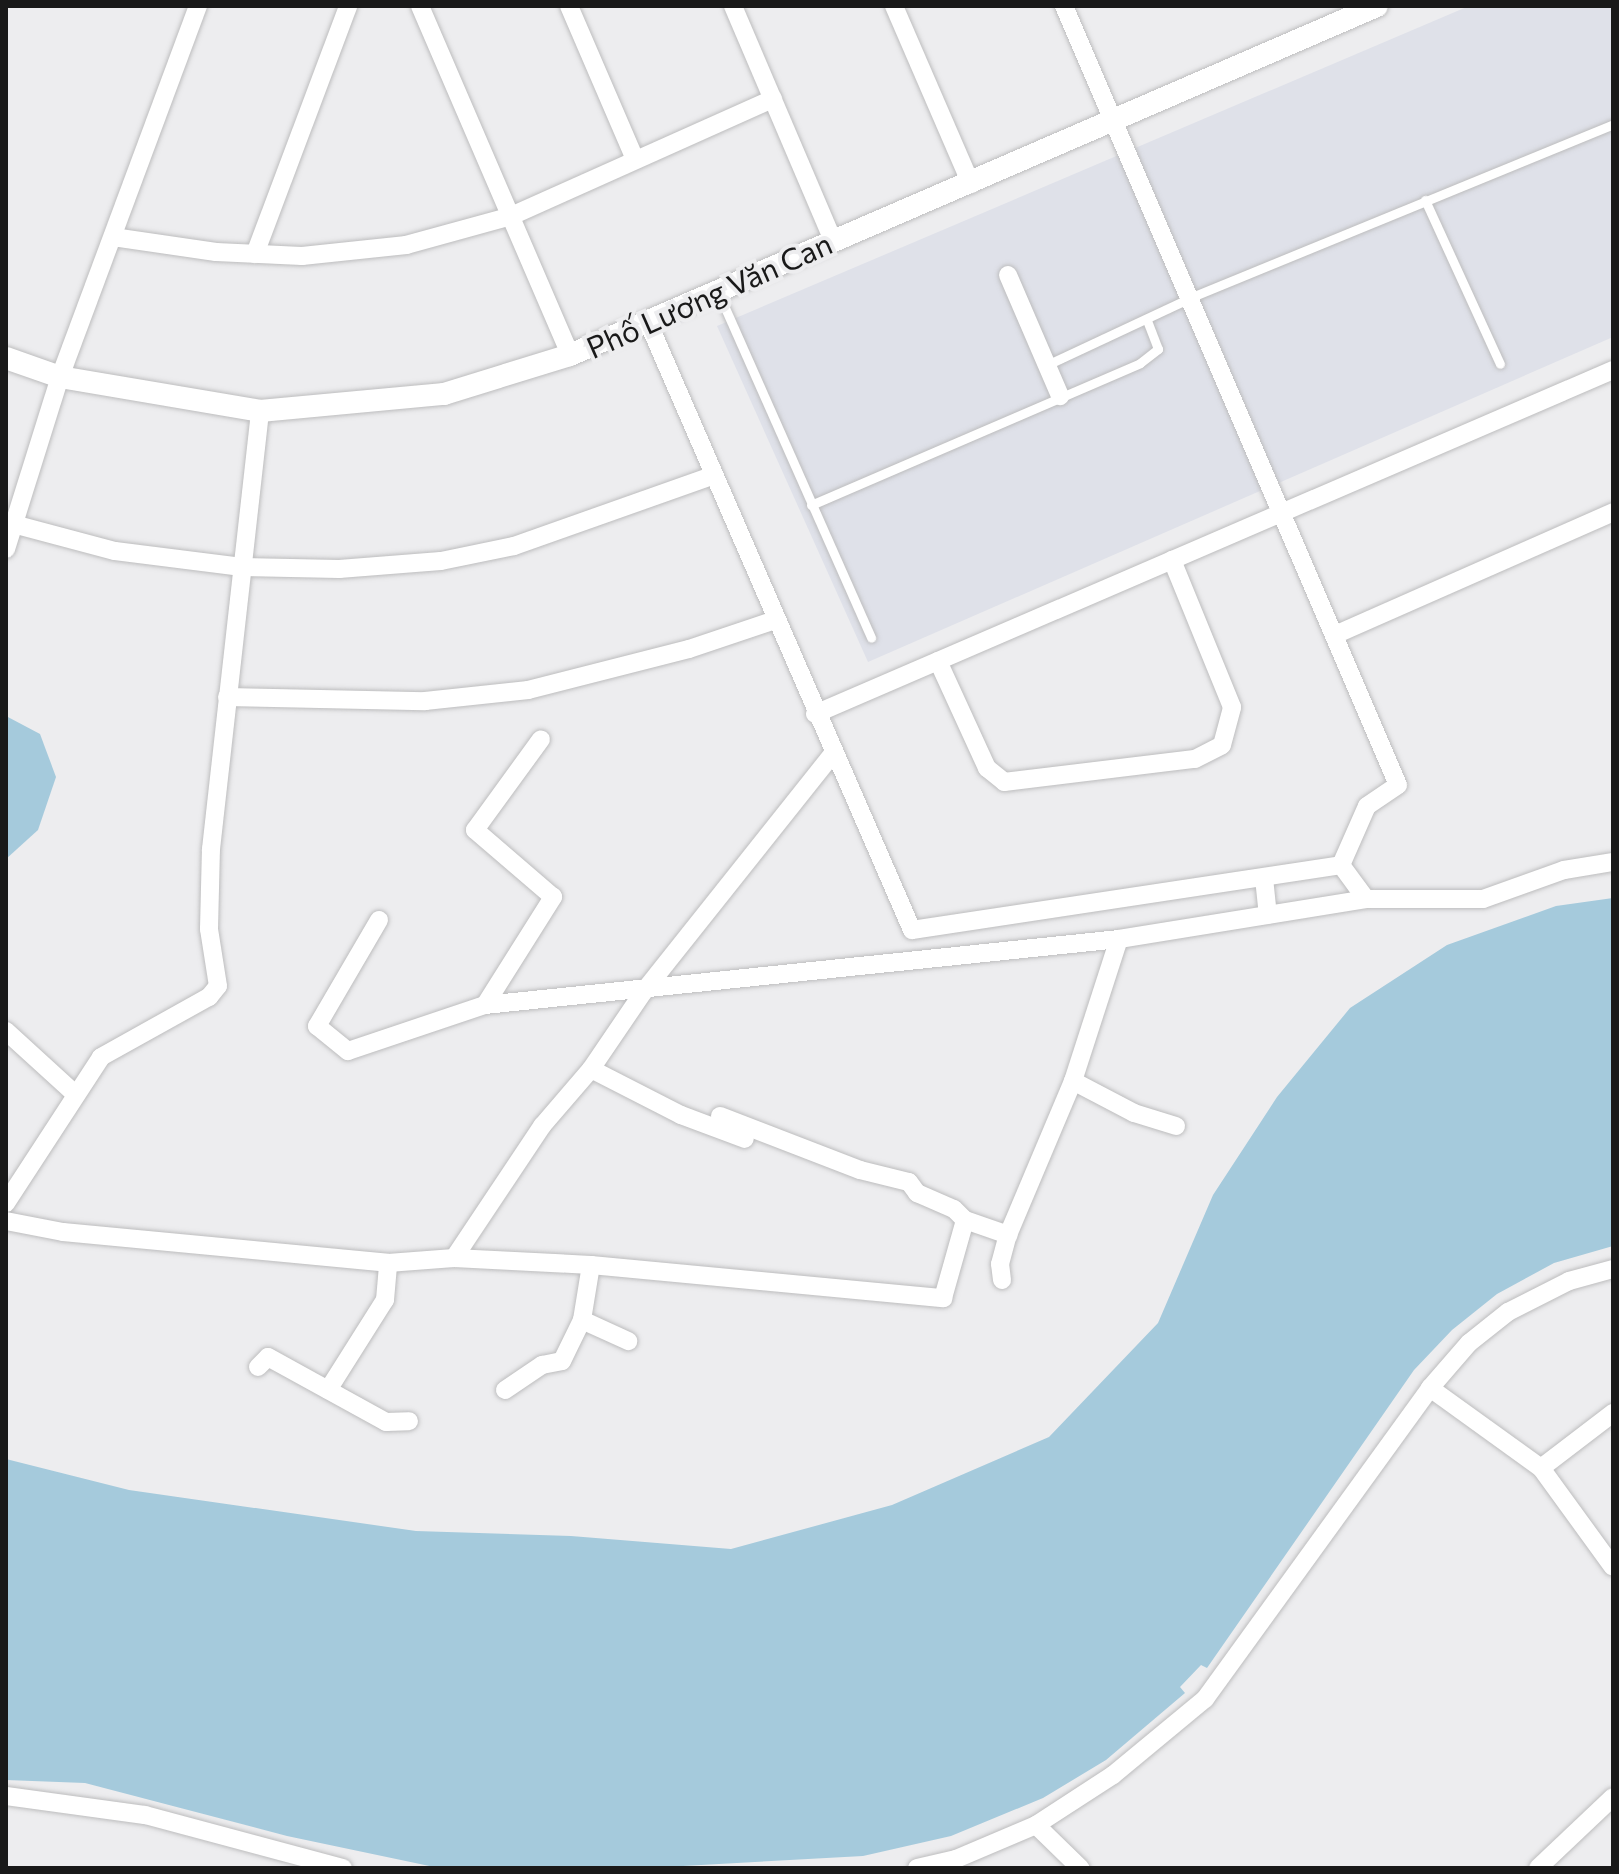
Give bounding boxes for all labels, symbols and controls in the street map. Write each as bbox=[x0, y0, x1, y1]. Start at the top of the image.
street label: Phố Lương Văn Can bbox=[581, 225, 837, 365]

